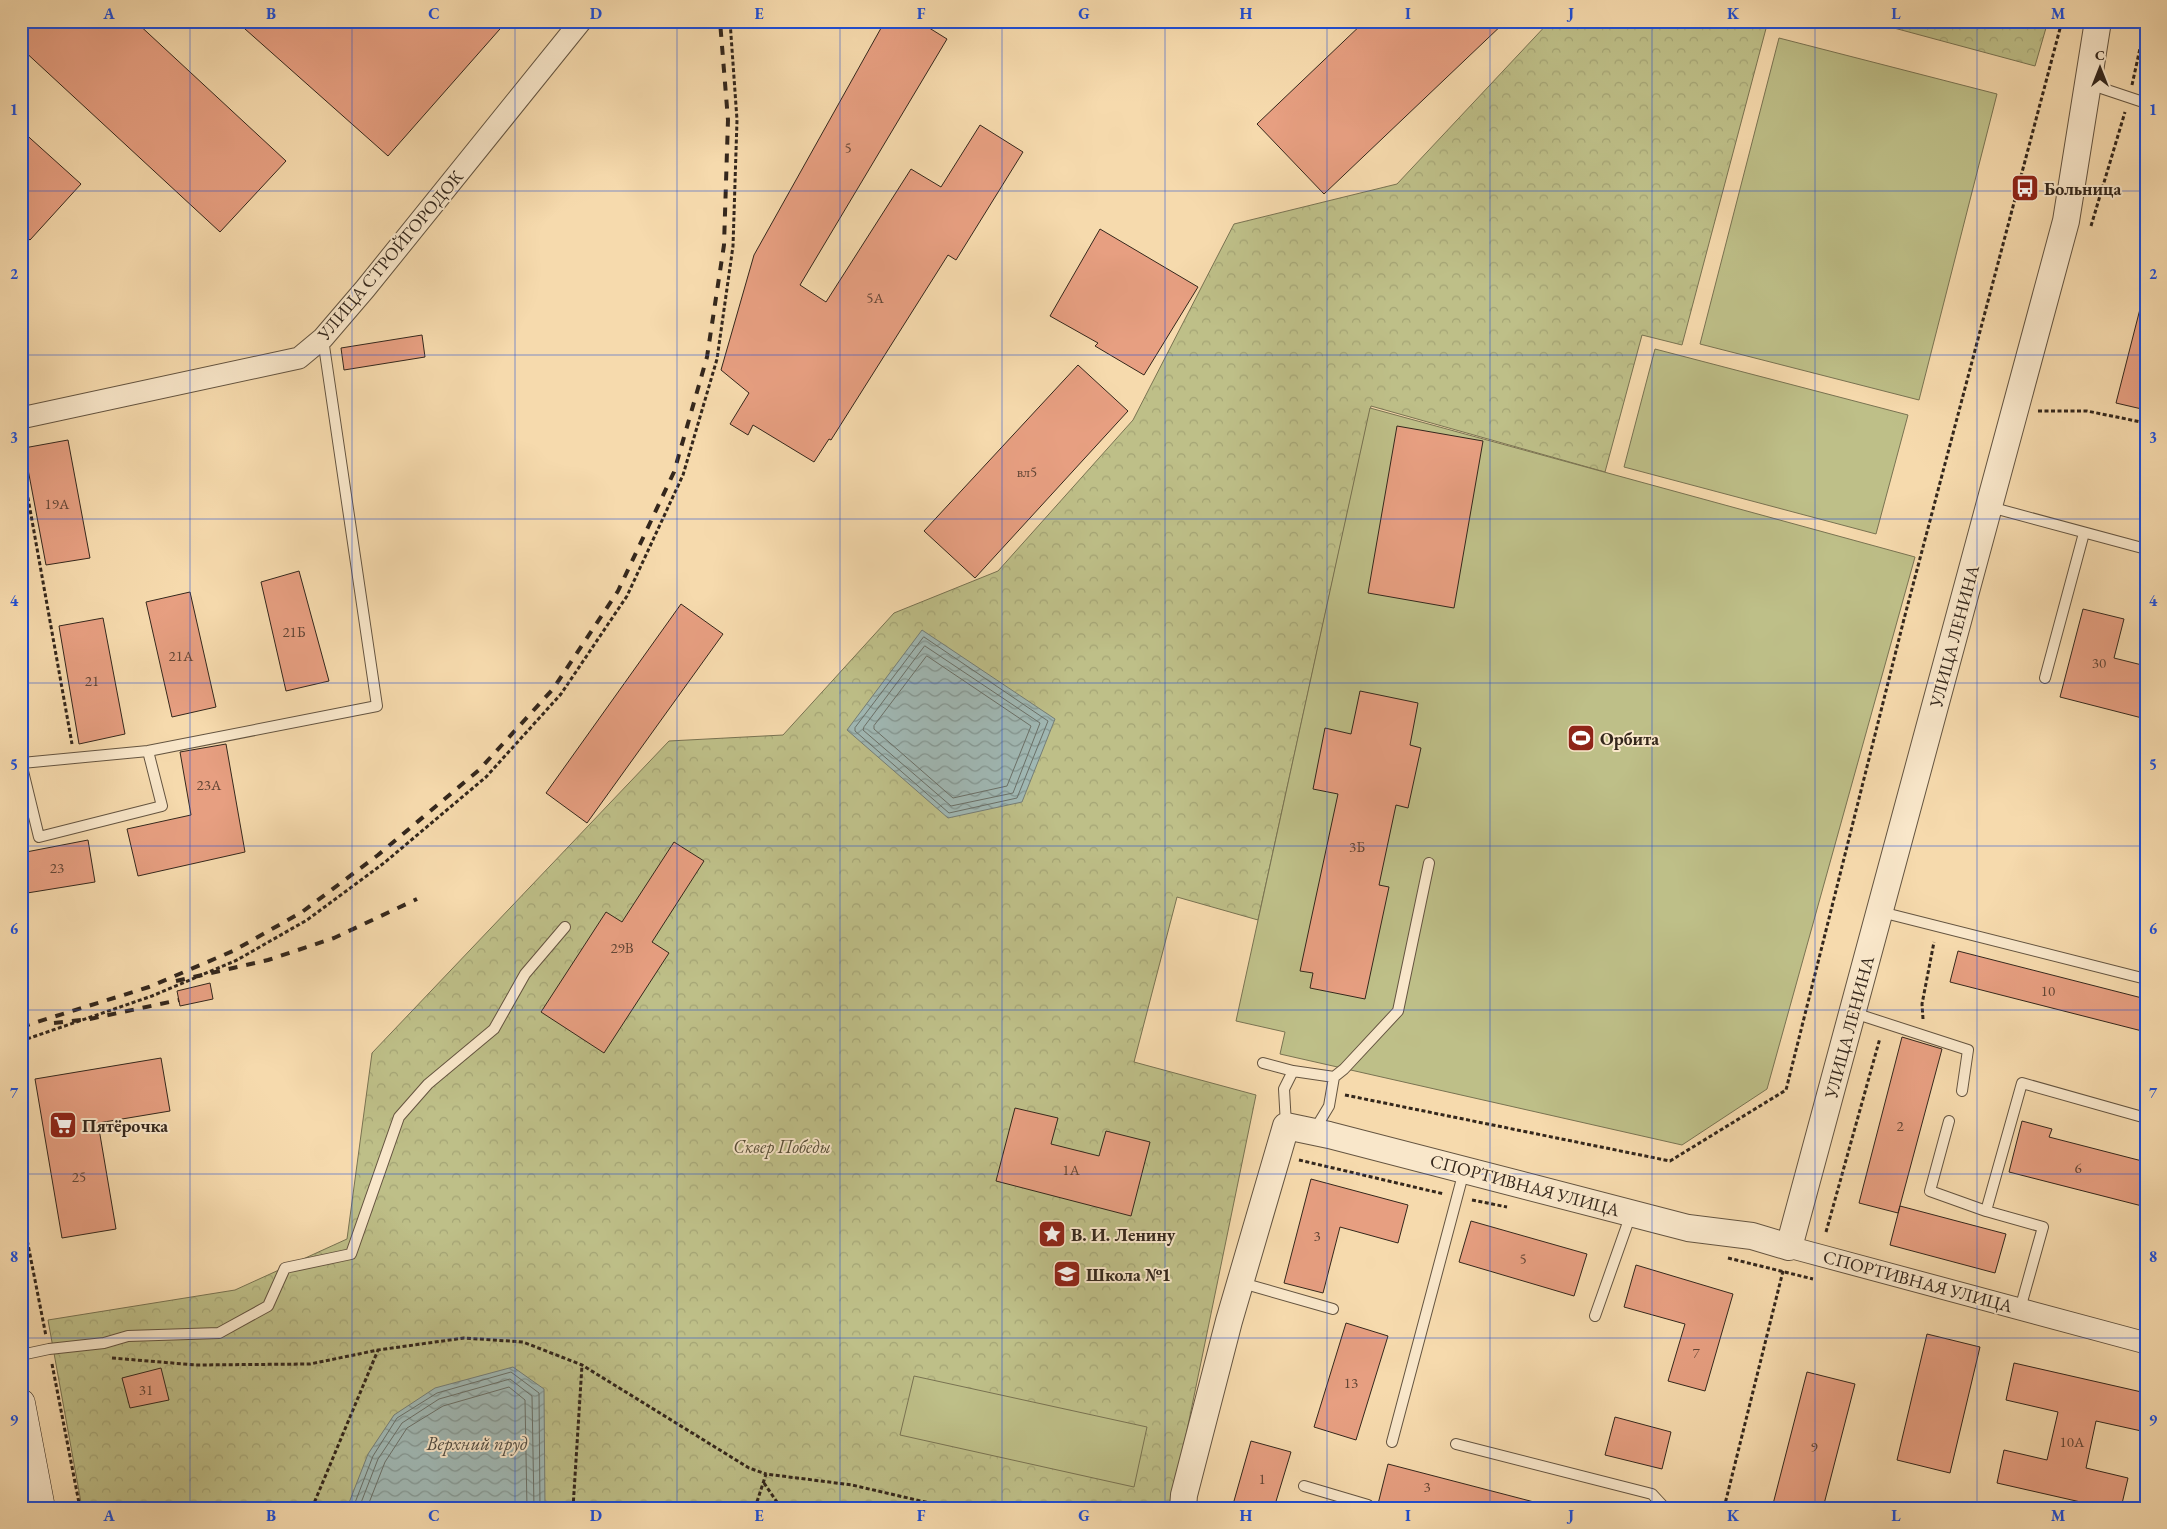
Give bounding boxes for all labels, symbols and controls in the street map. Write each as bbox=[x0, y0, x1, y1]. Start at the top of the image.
text: A bbox=[102, 3, 115, 24]
text: B bbox=[266, 3, 276, 24]
text: C bbox=[428, 3, 440, 24]
text: D bbox=[590, 3, 602, 24]
text: E bbox=[754, 3, 764, 24]
text: F bbox=[917, 3, 926, 24]
text: G bbox=[1078, 3, 1090, 24]
text: H bbox=[1240, 3, 1253, 24]
text: I bbox=[1405, 3, 1411, 24]
text: J bbox=[1566, 3, 1574, 24]
text: K bbox=[1727, 3, 1740, 24]
text: L bbox=[1891, 3, 1901, 24]
text: M bbox=[2051, 3, 2066, 24]
north arrow bbox=[2074, 42, 2124, 92]
text: С bbox=[2095, 46, 2105, 64]
text: 1 bbox=[10, 99, 18, 120]
text: 1 bbox=[2149, 99, 2157, 120]
house number: 5 bbox=[844, 138, 852, 157]
street label: УЛИЦА СТРОЙГОРОДОК bbox=[312, 165, 468, 345]
bus stop icon: Больница bbox=[2010, 173, 2040, 203]
place label: Больница bbox=[2044, 177, 2122, 200]
text: 2 bbox=[10, 263, 19, 284]
text: 2 bbox=[2149, 263, 2158, 284]
house number: 5А bbox=[866, 288, 884, 307]
text: 3 bbox=[10, 427, 18, 448]
text: 3 bbox=[2149, 427, 2157, 448]
house number: вл5 bbox=[1017, 462, 1037, 481]
house number: 19А bbox=[45, 494, 70, 513]
street label: УЛИЦА ЛЕНИНА bbox=[1924, 562, 1984, 711]
text: 4 bbox=[10, 590, 19, 611]
text: 4 bbox=[2149, 590, 2158, 611]
house number: 21Б bbox=[282, 622, 306, 641]
house number: 21А bbox=[169, 646, 194, 665]
house number: 30 bbox=[2092, 653, 2106, 672]
house number: 21 bbox=[85, 671, 99, 690]
sports icon: Орбита bbox=[1566, 723, 1596, 753]
place label: Орбита bbox=[1600, 727, 1659, 750]
text: 5 bbox=[10, 754, 18, 775]
text: 5 bbox=[2149, 754, 2157, 775]
house number: 23А bbox=[197, 775, 222, 794]
house number: 3Б bbox=[1349, 837, 1365, 856]
house number: 23 bbox=[50, 858, 64, 877]
text: 6 bbox=[10, 918, 19, 939]
text: 6 bbox=[2149, 918, 2158, 939]
house number: 29В bbox=[610, 938, 634, 957]
street label: УЛИЦА ЛЕНИНА bbox=[1819, 953, 1879, 1102]
house number: 10 bbox=[2041, 981, 2055, 1000]
text: 7 bbox=[10, 1082, 19, 1103]
text: 7 bbox=[2149, 1082, 2158, 1103]
supermarket icon: Пятёрочка bbox=[48, 1110, 78, 1140]
place label: Пятёрочка bbox=[82, 1114, 168, 1137]
house number: 2 bbox=[1896, 1116, 1904, 1135]
park label: Сквер Победы bbox=[733, 1135, 831, 1159]
street label: СПОРТИВНАЯ УЛИЦА bbox=[1428, 1149, 1623, 1221]
house number: 6 bbox=[2074, 1158, 2082, 1177]
house number: 1А bbox=[1062, 1160, 1080, 1179]
house number: 25 bbox=[72, 1167, 86, 1186]
place icon: В. И. Ленину bbox=[1037, 1219, 1067, 1249]
place label: В. И. Ленину bbox=[1071, 1223, 1176, 1246]
house number: 3 bbox=[1313, 1226, 1321, 1245]
street label: СПОРТИВНАЯ УЛИЦА bbox=[1821, 1245, 2016, 1317]
text: 8 bbox=[10, 1246, 18, 1267]
text: 8 bbox=[2149, 1246, 2157, 1267]
house number: 5 bbox=[1519, 1249, 1527, 1268]
school or university icon: Школа №1 bbox=[1052, 1259, 1082, 1289]
place label: Школа №1 bbox=[1086, 1263, 1171, 1286]
house number: 7 bbox=[1692, 1343, 1700, 1362]
house number: 13 bbox=[1344, 1373, 1358, 1392]
house number: 31 bbox=[139, 1380, 153, 1399]
text: 9 bbox=[10, 1409, 19, 1430]
text: 9 bbox=[2149, 1409, 2158, 1430]
water label: Верхний пруд bbox=[426, 1431, 528, 1456]
house number: 10А bbox=[2060, 1432, 2085, 1451]
house number: 9 bbox=[1810, 1437, 1818, 1456]
house number: 1 bbox=[1258, 1469, 1266, 1488]
house number: 3 bbox=[1423, 1477, 1431, 1496]
text: A bbox=[102, 1505, 115, 1526]
text: B bbox=[266, 1505, 276, 1526]
text: C bbox=[428, 1505, 440, 1526]
text: D bbox=[590, 1505, 602, 1526]
text: E bbox=[754, 1505, 764, 1526]
text: F bbox=[917, 1505, 926, 1526]
text: G bbox=[1078, 1505, 1090, 1526]
text: H bbox=[1240, 1505, 1253, 1526]
text: I bbox=[1405, 1505, 1411, 1526]
text: J bbox=[1566, 1505, 1574, 1526]
text: K bbox=[1727, 1505, 1740, 1526]
text: L bbox=[1891, 1505, 1901, 1526]
text: M bbox=[2051, 1505, 2066, 1526]

